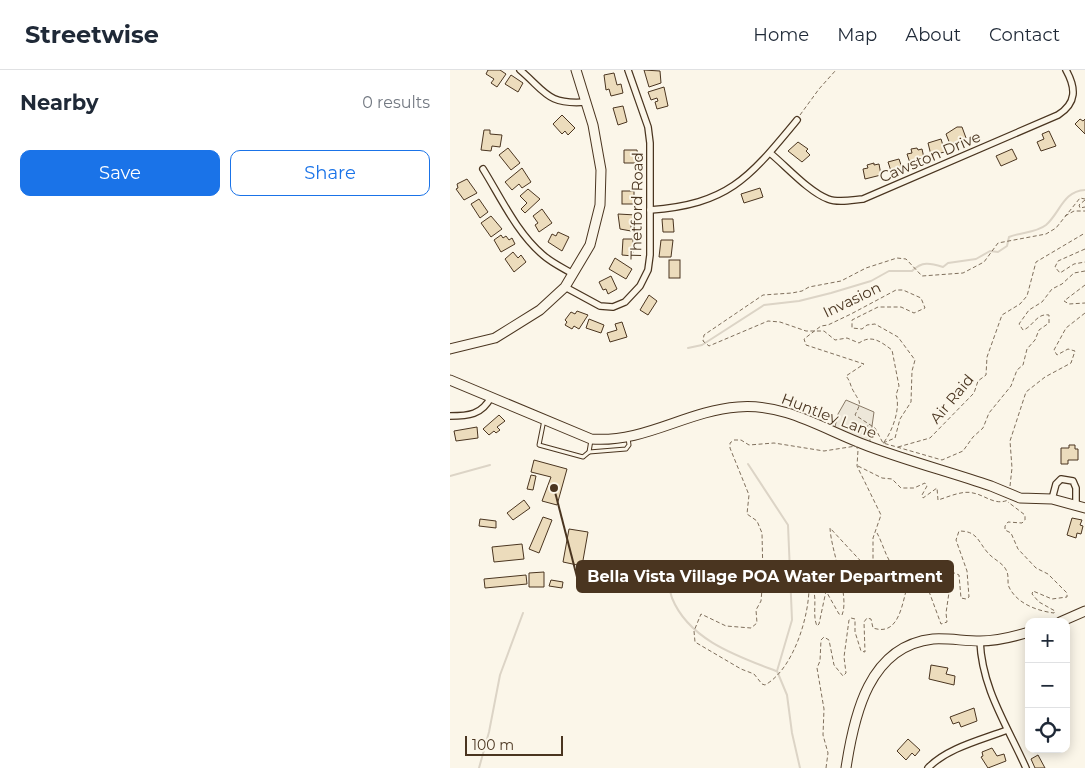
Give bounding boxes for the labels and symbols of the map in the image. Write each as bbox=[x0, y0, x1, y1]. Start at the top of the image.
street label: Cawston Drive bbox=[876, 127, 983, 186]
street label: Thetford Road bbox=[626, 152, 647, 260]
street label: Invasion bbox=[820, 277, 884, 322]
street label: Air Raid bbox=[926, 370, 978, 427]
street label: Huntley Lane bbox=[779, 389, 879, 442]
callout: Bella Vista Village POA Water Department bbox=[577, 561, 953, 592]
text: Bella Vista Village POA Water Department bbox=[587, 567, 943, 586]
scale bar bbox=[465, 733, 562, 756]

